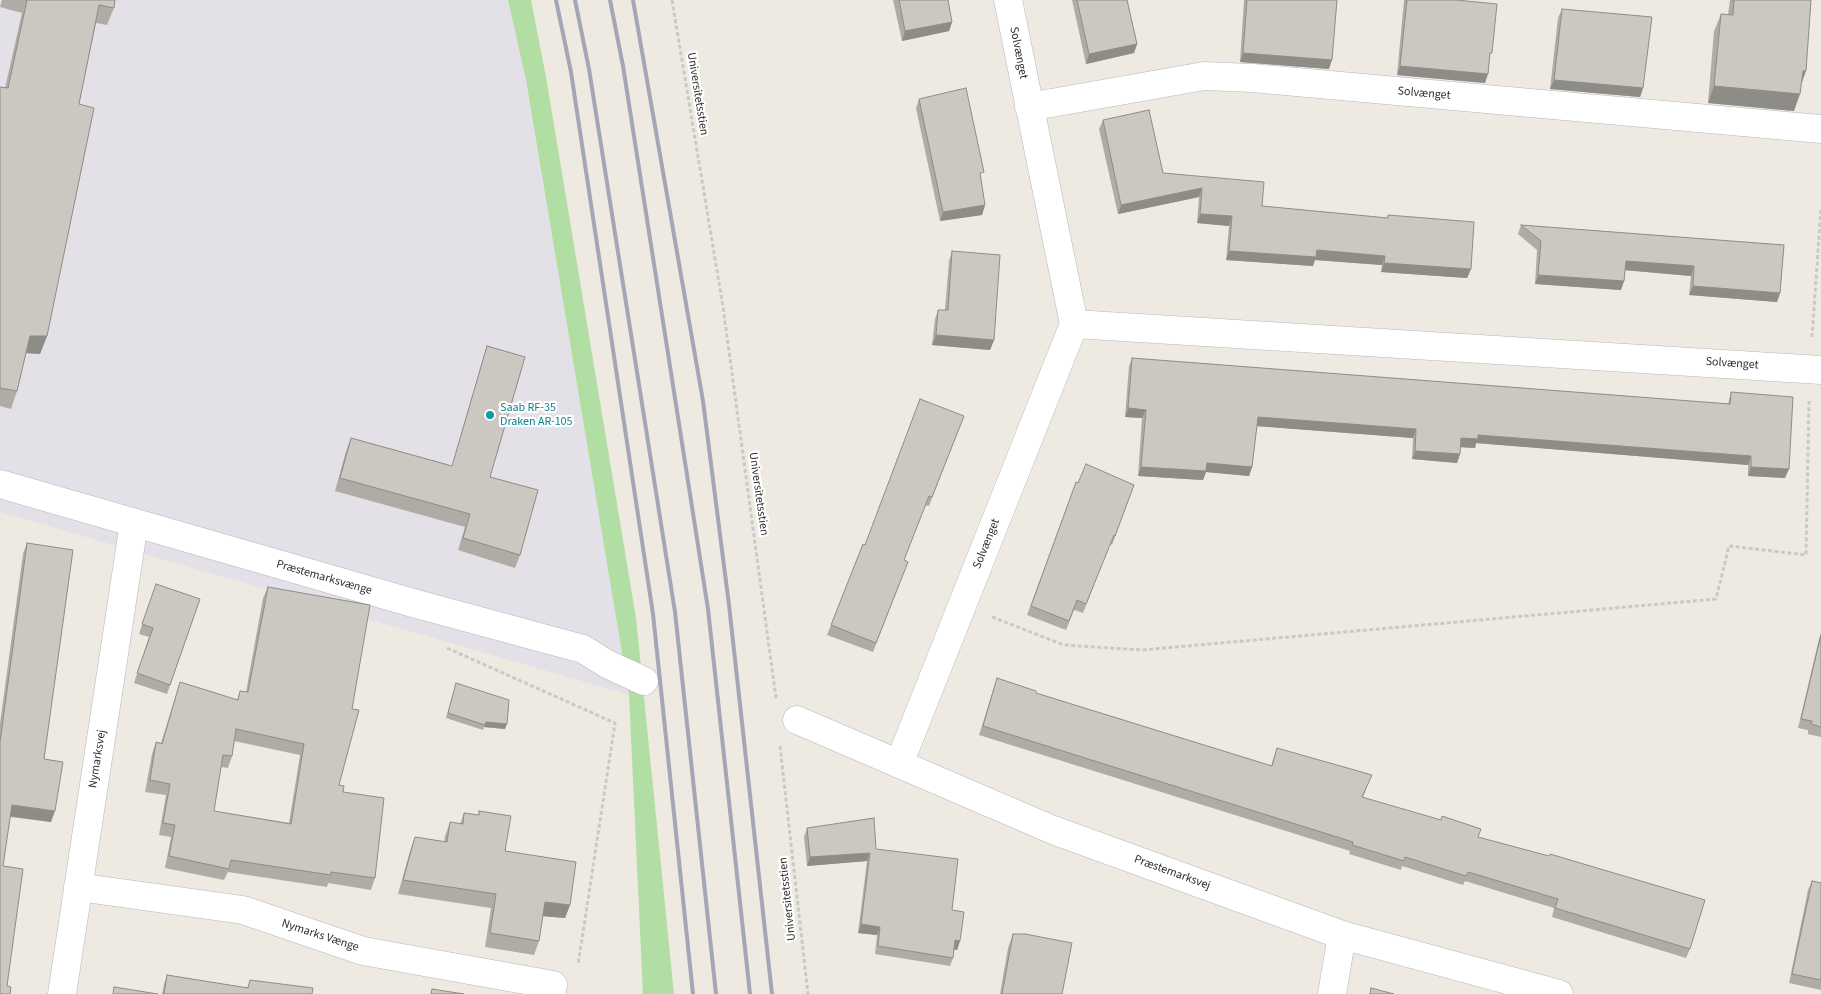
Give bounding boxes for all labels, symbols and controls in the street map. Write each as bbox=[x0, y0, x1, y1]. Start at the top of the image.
street label: Solvænget bbox=[1006, 26, 1030, 80]
street label: Universitetsstien bbox=[683, 51, 711, 137]
street label: Solvænget bbox=[1397, 85, 1451, 103]
street label: Solvænget bbox=[1705, 355, 1759, 373]
place label: Saab RF-35 Draken AR-105 bbox=[500, 401, 573, 429]
marker: Saab RF-35 Draken AR-105 bbox=[484, 409, 496, 421]
street label: Universitetsstien bbox=[745, 451, 771, 537]
street label: Solvænget bbox=[970, 517, 1004, 571]
street label: Præstemarksvænge bbox=[274, 557, 374, 599]
street label: Nymarksvej bbox=[86, 729, 110, 789]
street label: Præstemarksvej bbox=[1132, 853, 1212, 893]
street label: Universitetsstien bbox=[776, 857, 800, 941]
street label: Nymarks Vænge bbox=[279, 917, 361, 955]

